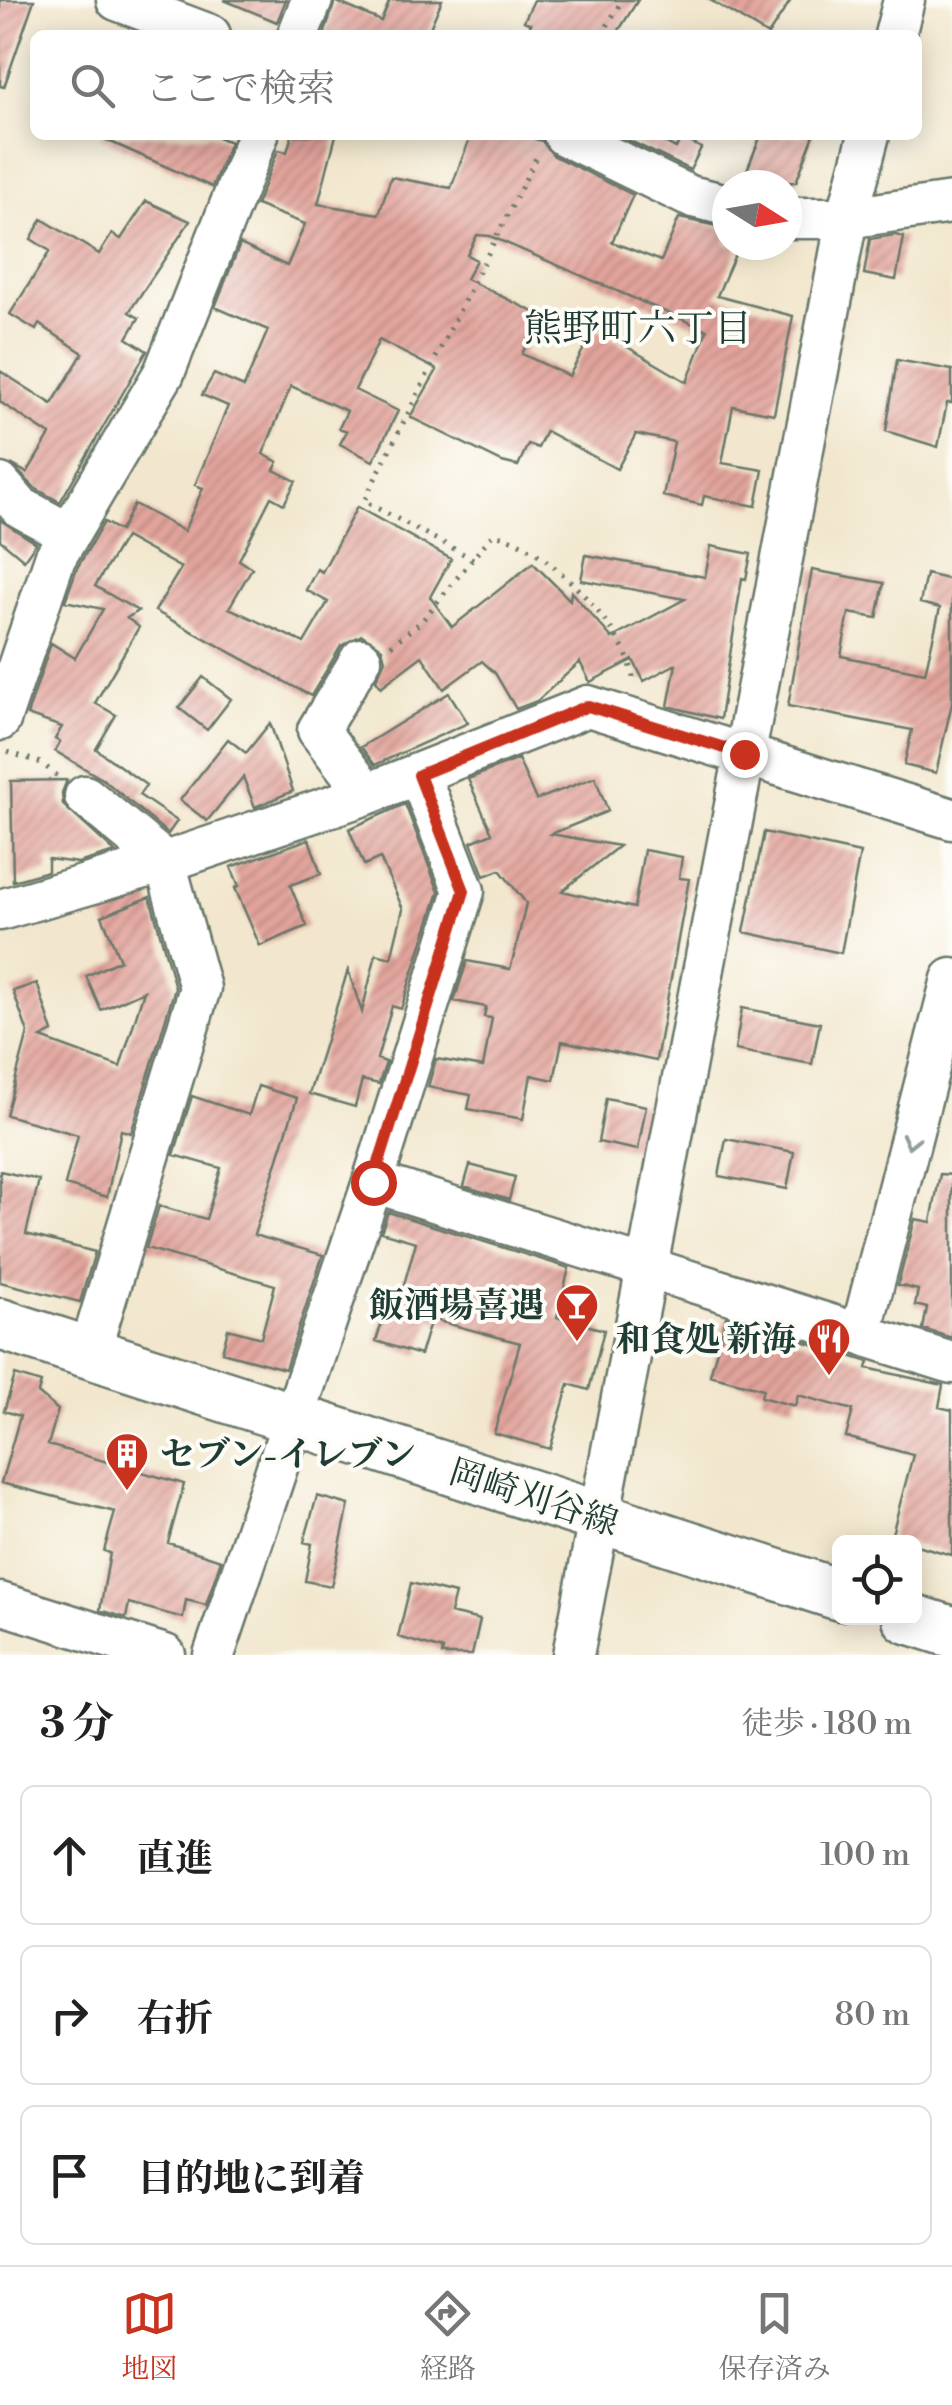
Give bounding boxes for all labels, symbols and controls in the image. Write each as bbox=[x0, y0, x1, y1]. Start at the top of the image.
search box bbox=[30, 30, 922, 140]
icon: search bbox=[65, 58, 120, 113]
text: ここで検索 bbox=[145, 66, 335, 113]
north arrow bbox=[712, 170, 802, 260]
district label: 熊野町六丁目 bbox=[524, 306, 752, 353]
route end bbox=[722, 732, 768, 778]
one-way arrow bbox=[901, 1132, 922, 1149]
route start bbox=[351, 1160, 397, 1206]
bar icon: 飯酒場喜遇 bbox=[554, 1282, 600, 1343]
place label: 飯酒場喜遇 bbox=[369, 1285, 544, 1328]
restaurant icon: 和食処 新海 bbox=[806, 1316, 852, 1377]
place label: 和食処 新海 bbox=[615, 1319, 796, 1362]
building icon: セブン-イレブン bbox=[104, 1431, 150, 1492]
place label: セブン-イレブン bbox=[160, 1434, 416, 1477]
street label: 岡崎刈谷線 bbox=[444, 1451, 623, 1546]
map controls bbox=[832, 1535, 922, 1625]
button: locate bbox=[832, 1535, 922, 1625]
text: 3 分 bbox=[40, 1698, 114, 1751]
text: 徒歩 · 180 m bbox=[741, 1704, 912, 1744]
icon: ahead bbox=[42, 1828, 97, 1883]
text: 100 m bbox=[820, 1835, 910, 1875]
text: 直進 bbox=[137, 1836, 213, 1883]
icon: right bbox=[42, 1988, 97, 2043]
text: 80 m bbox=[835, 1995, 910, 2035]
text: 右折 bbox=[137, 1996, 213, 2043]
icon: arrive bbox=[42, 2148, 97, 2203]
text: 目的地に到着 bbox=[137, 2156, 365, 2203]
tab: 地図 bbox=[121, 2286, 177, 2387]
tab: 経路 bbox=[420, 2286, 476, 2387]
tab: 保存済み bbox=[719, 2286, 831, 2387]

